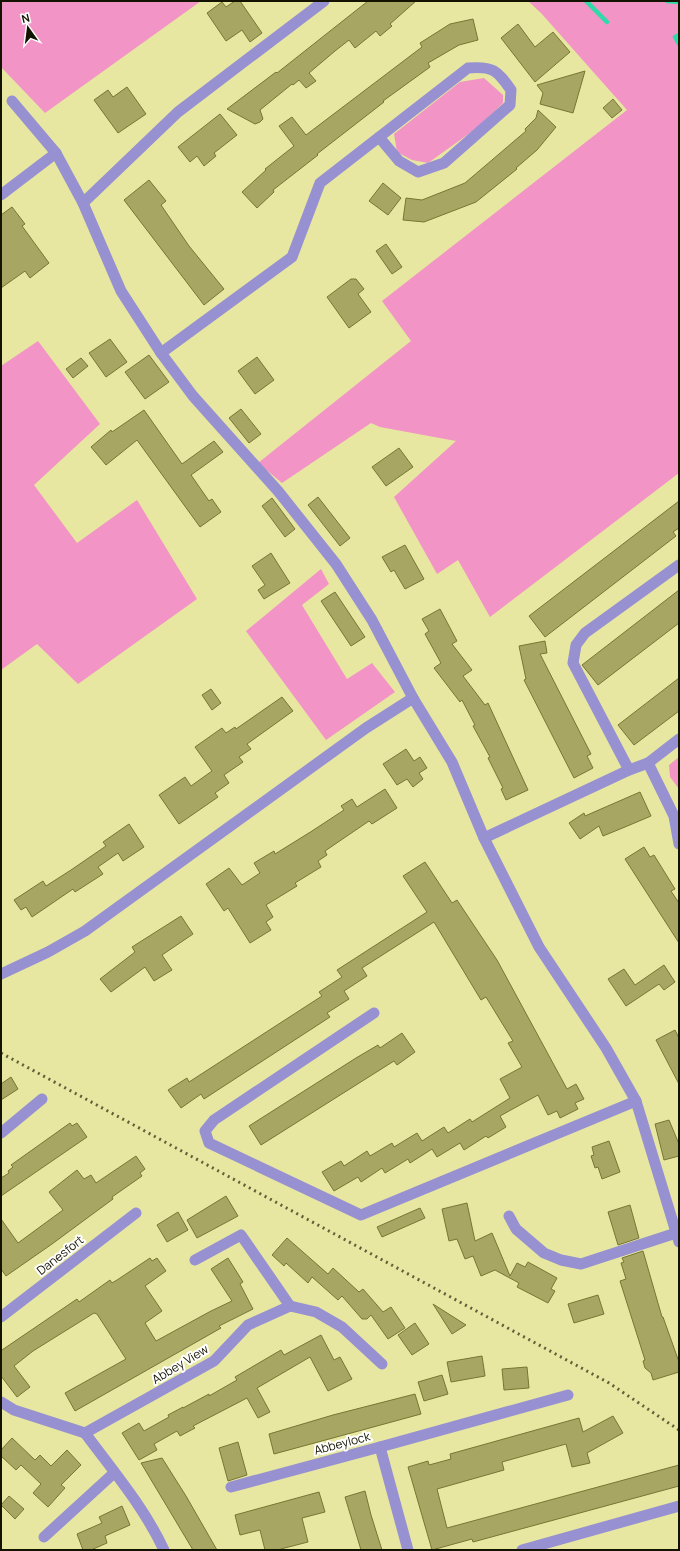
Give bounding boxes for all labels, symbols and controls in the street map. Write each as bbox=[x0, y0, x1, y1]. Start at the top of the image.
north arrow bbox=[8, 8, 48, 48]
text: N bbox=[20, 10, 31, 26]
street label: Danesfort bbox=[33, 1231, 87, 1279]
street label: Abbey View bbox=[149, 1340, 211, 1388]
street label: Abbeylock bbox=[312, 1427, 373, 1459]

